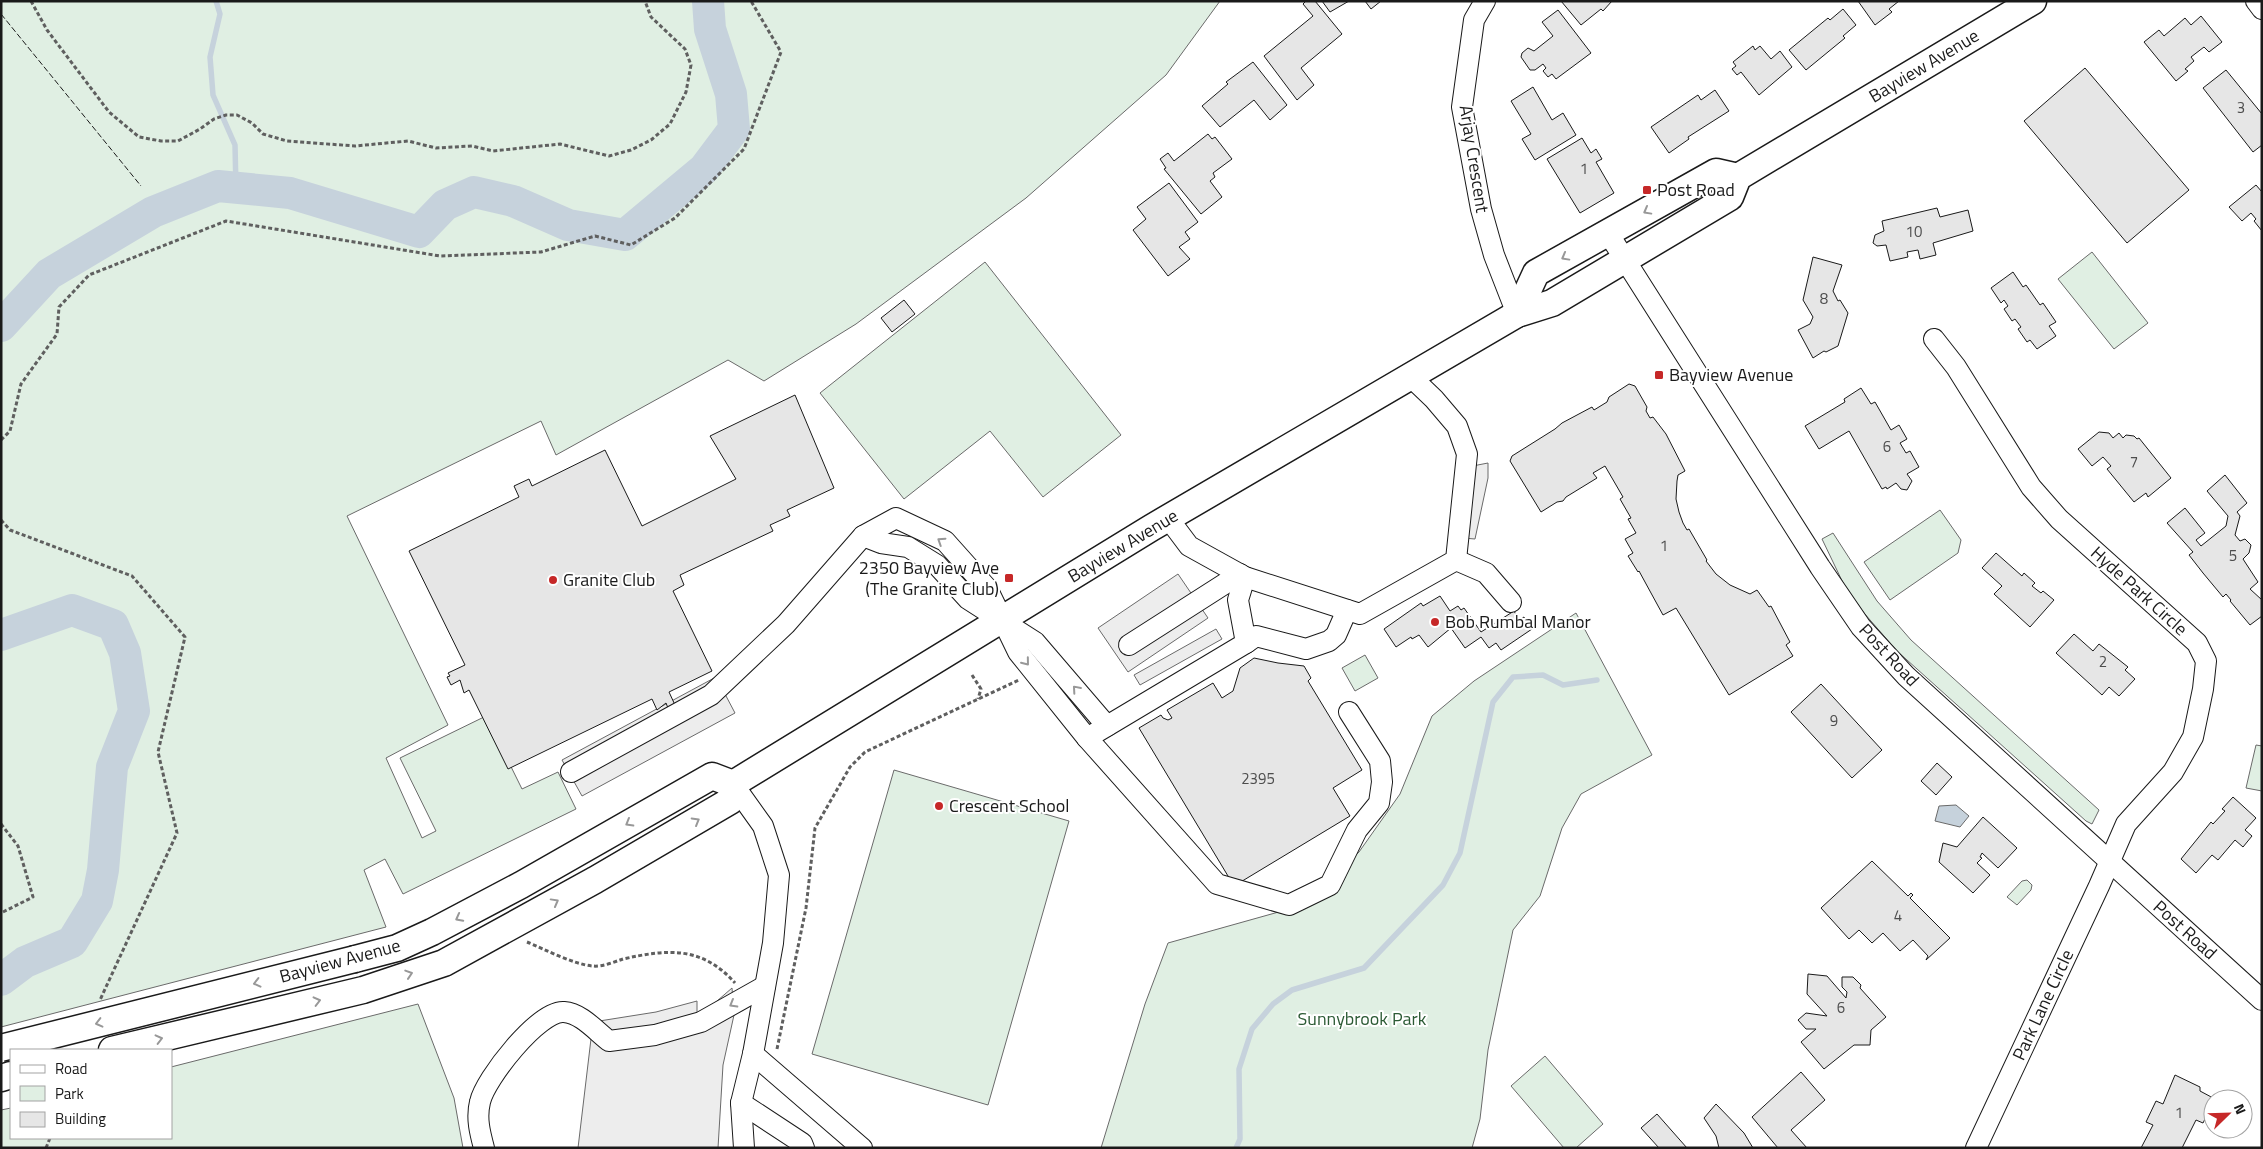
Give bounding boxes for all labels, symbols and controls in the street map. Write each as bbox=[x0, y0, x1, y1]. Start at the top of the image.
street label: Bayview Avenue bbox=[1864, 22, 1984, 109]
house number: 3 bbox=[2237, 96, 2245, 119]
street label: Arjay Crescent bbox=[1453, 103, 1496, 215]
house number: 1 bbox=[1580, 157, 1588, 180]
place label: Post Road bbox=[1657, 176, 1735, 203]
marker: Post Road bbox=[1641, 184, 1653, 196]
one-way arrow bbox=[1644, 204, 1653, 214]
house number: 10 bbox=[1906, 220, 1922, 243]
one-way arrow bbox=[1562, 250, 1571, 260]
house number: 8 bbox=[1820, 287, 1828, 310]
place label: Bayview Avenue bbox=[1669, 361, 1793, 388]
marker: Bayview Avenue bbox=[1653, 369, 1665, 381]
house number: 6 bbox=[1883, 435, 1891, 458]
house number: 7 bbox=[2130, 450, 2138, 473]
street label: Bayview Avenue bbox=[1063, 502, 1183, 589]
house number: 1 bbox=[1660, 534, 1668, 557]
one-way arrow bbox=[937, 537, 946, 547]
street label: Hyde Park Circle bbox=[2085, 540, 2194, 642]
house number: 5 bbox=[2229, 544, 2237, 567]
place label: 2350 Bayview Ave (The Granite Club) bbox=[859, 554, 999, 602]
place label: Granite Club bbox=[563, 566, 655, 593]
marker: 2350 Bayview Ave (The Granite Club) bbox=[1003, 572, 1015, 584]
marker: Granite Club bbox=[547, 574, 559, 586]
place label: Bob Rumbal Manor bbox=[1445, 608, 1591, 635]
marker: Bob Rumbal Manor bbox=[1429, 616, 1441, 628]
street label: Post Road bbox=[1853, 617, 1926, 692]
house number: 2 bbox=[2099, 650, 2107, 673]
one-way arrow bbox=[1021, 656, 1030, 665]
one-way arrow bbox=[1072, 685, 1081, 694]
house number: 9 bbox=[1830, 709, 1838, 732]
house number: 2395 bbox=[1241, 767, 1275, 790]
place label: Crescent School bbox=[949, 792, 1069, 819]
marker: Crescent School bbox=[933, 800, 945, 812]
one-way arrow bbox=[625, 817, 634, 827]
one-way arrow bbox=[690, 818, 699, 828]
street label: Post Road bbox=[2147, 894, 2223, 966]
one-way arrow bbox=[549, 899, 558, 909]
house number: 4 bbox=[1894, 904, 1902, 927]
one-way arrow bbox=[455, 912, 464, 922]
street label: Bayview Avenue bbox=[276, 931, 403, 990]
street label: Park Lane Circle bbox=[2005, 945, 2080, 1065]
one-way arrow bbox=[404, 970, 413, 980]
one-way arrow bbox=[253, 978, 261, 988]
one-way arrow bbox=[313, 996, 322, 1007]
house number: 6 bbox=[1837, 996, 1845, 1019]
one-way arrow bbox=[729, 998, 738, 1008]
park label: Sunnybrook Park bbox=[1298, 1005, 1427, 1032]
one-way arrow bbox=[95, 1017, 104, 1028]
one-way arrow bbox=[155, 1034, 164, 1045]
legend bbox=[10, 1049, 172, 1139]
text: Road bbox=[55, 1057, 87, 1080]
text: Park bbox=[55, 1082, 84, 1105]
north arrow bbox=[2203, 1089, 2253, 1139]
text: N bbox=[2229, 1100, 2252, 1117]
house number: 1 bbox=[2175, 1101, 2183, 1124]
text: Building bbox=[55, 1107, 106, 1130]

